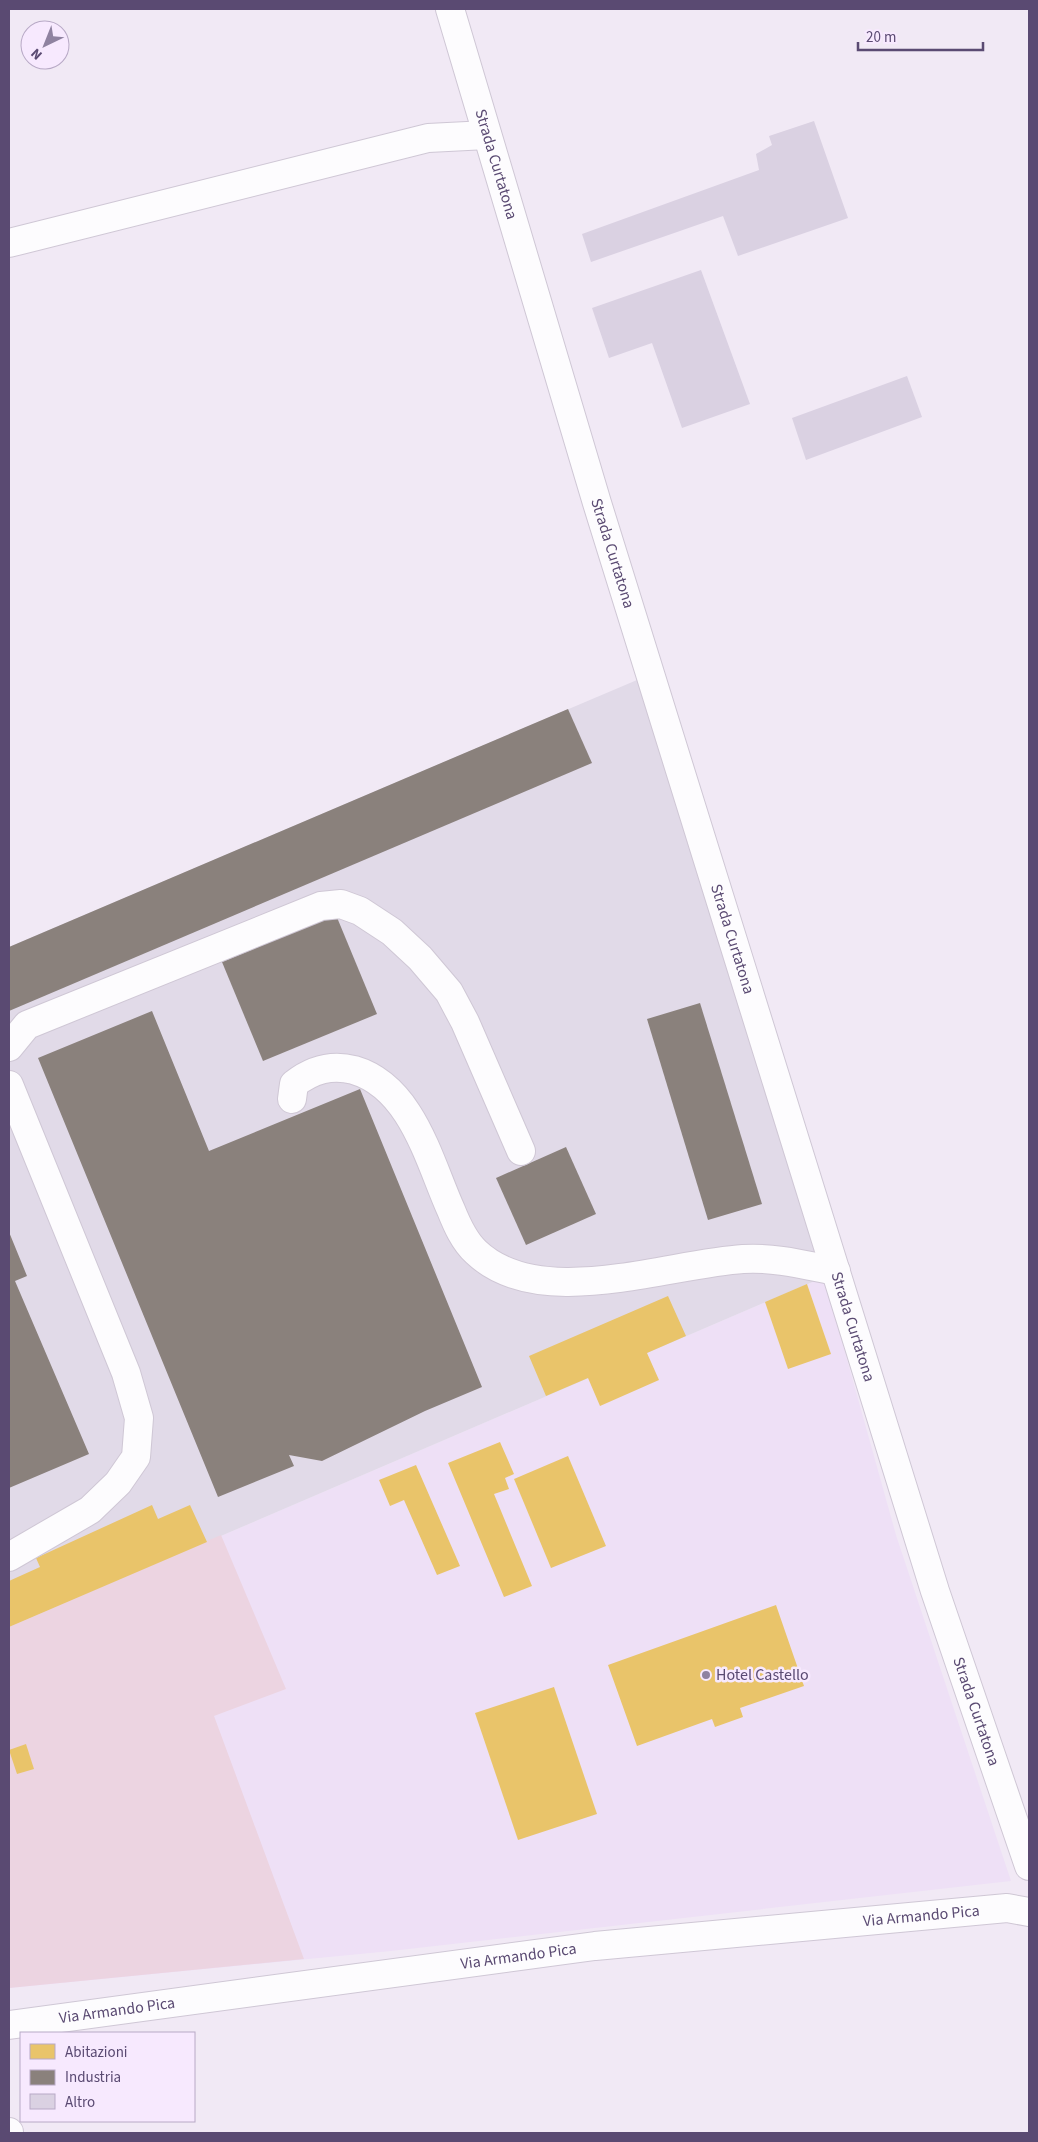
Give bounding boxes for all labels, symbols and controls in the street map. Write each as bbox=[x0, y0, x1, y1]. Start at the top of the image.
north arrow bbox=[20, 20, 70, 70]
scale bar bbox=[858, 20, 983, 52]
text: 20 m bbox=[866, 27, 896, 48]
text: N bbox=[27, 43, 47, 64]
street label: Strada Curtatona bbox=[469, 107, 523, 222]
street label: Strada Curtatona bbox=[585, 496, 640, 611]
street label: Strada Curtatona bbox=[705, 881, 760, 997]
street label: Strada Curtatona bbox=[825, 1269, 880, 1384]
street label: Strada Curtatona bbox=[947, 1654, 1005, 1769]
place label: Hotel Castello bbox=[716, 1664, 809, 1686]
marker: Hotel Castello bbox=[700, 1669, 712, 1681]
street label: Via Armando Pica bbox=[862, 1900, 980, 1932]
street label: Via Armando Pica bbox=[459, 1938, 578, 1975]
street label: Via Armando Pica bbox=[58, 1992, 176, 2029]
legend bbox=[20, 2032, 195, 2122]
text: Abitazioni bbox=[65, 2042, 128, 2063]
text: Industria bbox=[65, 2067, 121, 2088]
text: Altro bbox=[65, 2092, 95, 2113]

